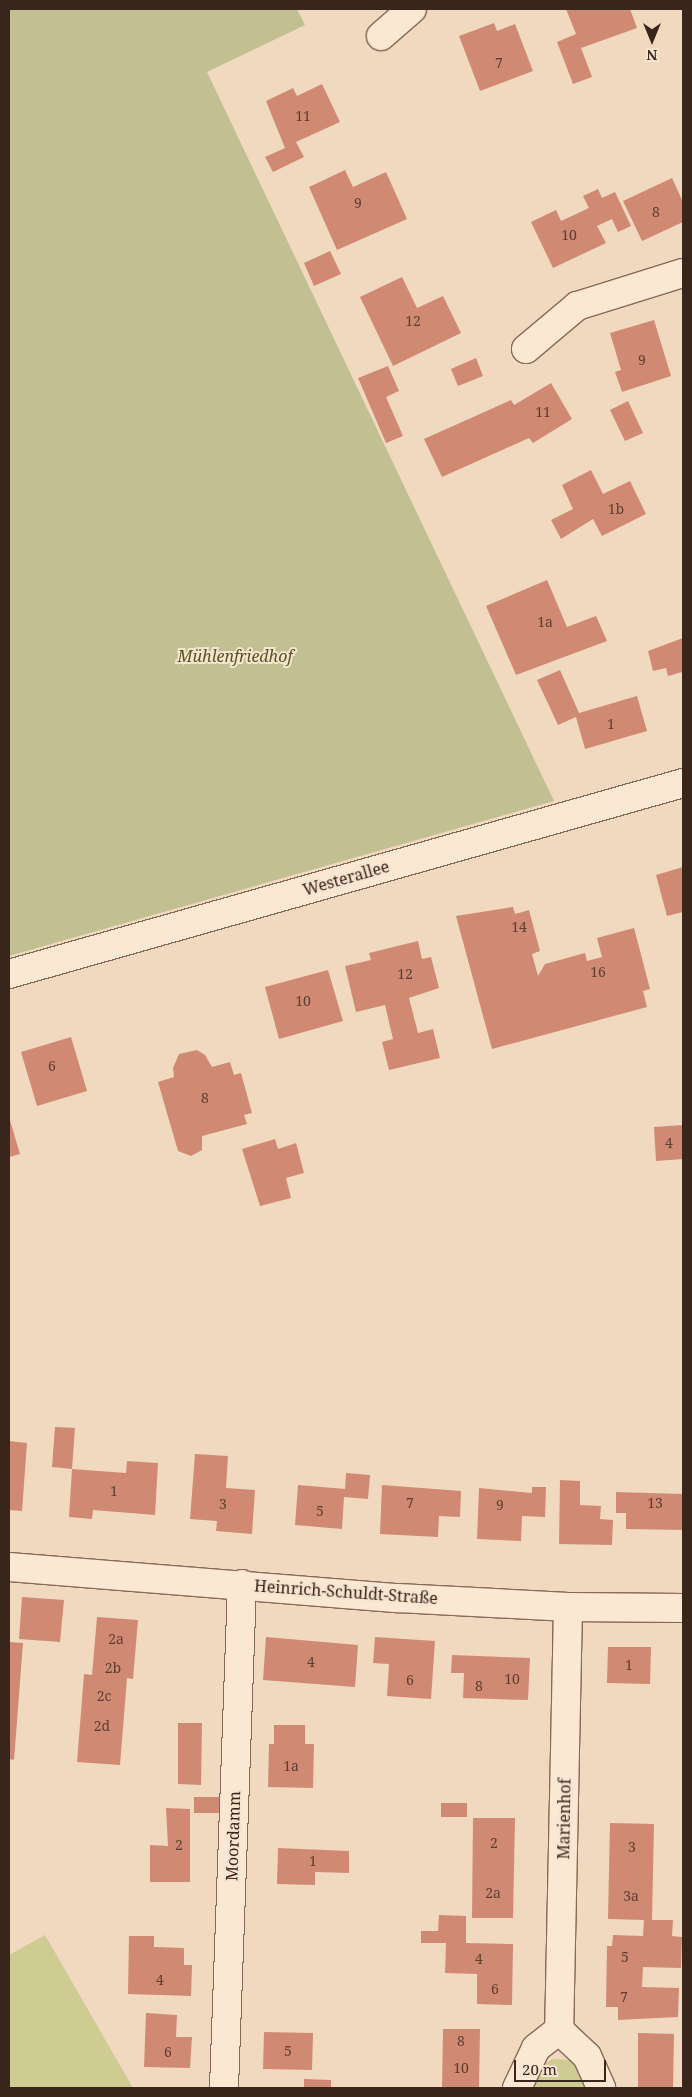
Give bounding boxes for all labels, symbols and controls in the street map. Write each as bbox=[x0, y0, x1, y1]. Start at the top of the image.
north arrow bbox=[627, 15, 677, 65]
text: N bbox=[646, 46, 658, 65]
house number: 7 bbox=[495, 55, 503, 71]
house number: 11 bbox=[295, 108, 311, 124]
house number: 9 bbox=[354, 195, 362, 211]
house number: 8 bbox=[652, 204, 660, 220]
house number: 10 bbox=[561, 227, 577, 243]
house number: 12 bbox=[405, 313, 421, 329]
house number: 9 bbox=[638, 352, 646, 368]
house number: 11 bbox=[535, 404, 551, 420]
house number: 1b bbox=[608, 501, 624, 517]
house number: 1a bbox=[537, 614, 553, 630]
park label: Mühlenfriedhof bbox=[178, 646, 292, 666]
house number: 1 bbox=[607, 716, 615, 732]
street label: Westerallee bbox=[301, 857, 391, 899]
house number: 14 bbox=[511, 919, 527, 935]
house number: 16 bbox=[590, 964, 606, 980]
house number: 12 bbox=[397, 966, 413, 982]
house number: 10 bbox=[295, 993, 311, 1009]
house number: 6 bbox=[48, 1058, 56, 1074]
house number: 8 bbox=[201, 1090, 209, 1106]
house number: 4 bbox=[665, 1135, 673, 1151]
house number: 1 bbox=[110, 1483, 118, 1499]
house number: 7 bbox=[406, 1495, 414, 1511]
house number: 13 bbox=[647, 1495, 663, 1511]
house number: 3 bbox=[219, 1496, 227, 1512]
house number: 9 bbox=[496, 1497, 504, 1513]
house number: 5 bbox=[316, 1503, 324, 1519]
street label: Heinrich-Schuldt-Straße bbox=[254, 1576, 438, 1608]
house number: 2a bbox=[108, 1631, 124, 1647]
house number: 4 bbox=[307, 1654, 315, 1670]
house number: 1 bbox=[625, 1657, 633, 1673]
house number: 2b bbox=[105, 1660, 121, 1676]
house number: 10 bbox=[504, 1671, 520, 1687]
house number: 6 bbox=[406, 1672, 414, 1688]
house number: 8 bbox=[475, 1678, 483, 1694]
house number: 2c bbox=[97, 1688, 111, 1704]
house number: 2d bbox=[94, 1718, 110, 1734]
house number: 1a bbox=[283, 1758, 299, 1774]
street label: Marienhof bbox=[554, 1778, 574, 1860]
street label: Moordamm bbox=[222, 1791, 244, 1881]
house number: 2 bbox=[490, 1835, 498, 1851]
house number: 2 bbox=[175, 1837, 183, 1853]
house number: 3 bbox=[628, 1839, 636, 1855]
house number: 1 bbox=[309, 1853, 317, 1869]
house number: 2a bbox=[485, 1885, 501, 1901]
house number: 3a bbox=[623, 1888, 639, 1904]
house number: 5 bbox=[621, 1949, 629, 1965]
house number: 4 bbox=[475, 1951, 483, 1967]
house number: 4 bbox=[156, 1972, 164, 1988]
house number: 6 bbox=[491, 1981, 499, 1997]
house number: 7 bbox=[620, 1989, 628, 2005]
house number: 8 bbox=[457, 2033, 465, 2049]
house number: 5 bbox=[284, 2043, 292, 2059]
house number: 6 bbox=[164, 2044, 172, 2060]
scale bar bbox=[517, 2050, 610, 2082]
text: 20 m bbox=[522, 2059, 557, 2079]
house number: 10 bbox=[453, 2060, 469, 2076]

